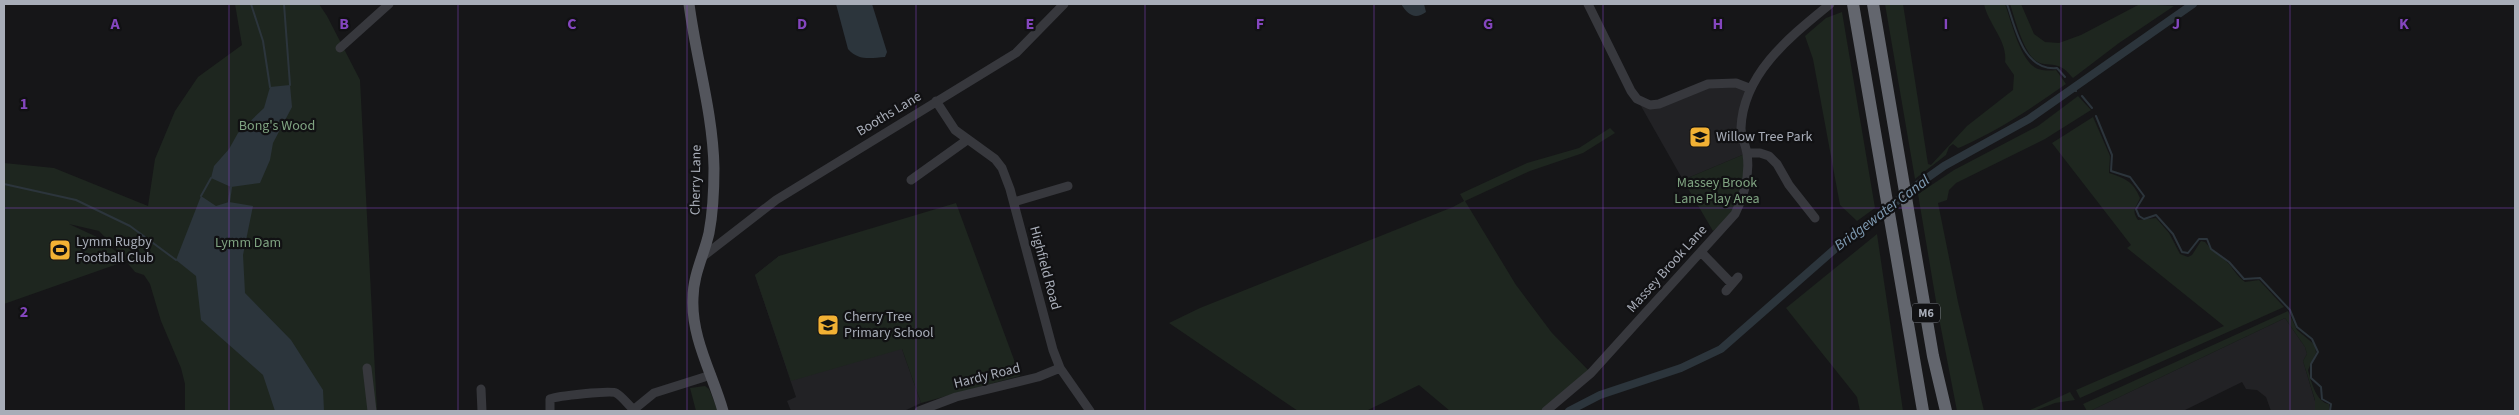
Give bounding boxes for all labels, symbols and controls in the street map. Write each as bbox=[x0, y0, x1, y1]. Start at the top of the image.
text: A bbox=[109, 13, 120, 35]
text: B bbox=[339, 13, 349, 35]
text: C bbox=[567, 13, 577, 35]
text: D bbox=[797, 13, 807, 35]
text: E bbox=[1026, 13, 1034, 35]
text: F bbox=[1256, 13, 1264, 35]
text: G bbox=[1483, 13, 1493, 35]
text: H bbox=[1713, 13, 1723, 35]
text: I bbox=[1944, 13, 1948, 35]
text: J bbox=[2172, 13, 2180, 35]
text: K bbox=[2399, 13, 2409, 35]
street label: Booths Lane bbox=[853, 87, 925, 141]
text: 1 bbox=[20, 93, 28, 115]
park label: Bong's Wood bbox=[239, 116, 315, 136]
school or university icon: Willow Tree Park bbox=[1688, 125, 1712, 149]
place label: Willow Tree Park bbox=[1716, 127, 1812, 147]
street label: Cherry Lane bbox=[685, 145, 707, 215]
water label: Bridgewater Canal bbox=[1830, 170, 1934, 256]
park label: Massey Brook Lane Play Area bbox=[1674, 173, 1760, 209]
street label: Massey Brook Lane bbox=[1622, 221, 1712, 317]
street label: Highfield Road bbox=[1024, 224, 1066, 312]
place label: Lymm Rugby Football Club bbox=[76, 232, 154, 268]
park label: Lymm Dam bbox=[215, 233, 281, 253]
sports icon: Lymm Rugby Football Club bbox=[48, 238, 72, 262]
text: 2 bbox=[20, 301, 28, 323]
road number: M6 bbox=[1912, 304, 1940, 322]
place label: Cherry Tree Primary School bbox=[844, 307, 934, 343]
school or university icon: Cherry Tree Primary School bbox=[816, 313, 840, 337]
street label: Hardy Road bbox=[952, 358, 1022, 394]

